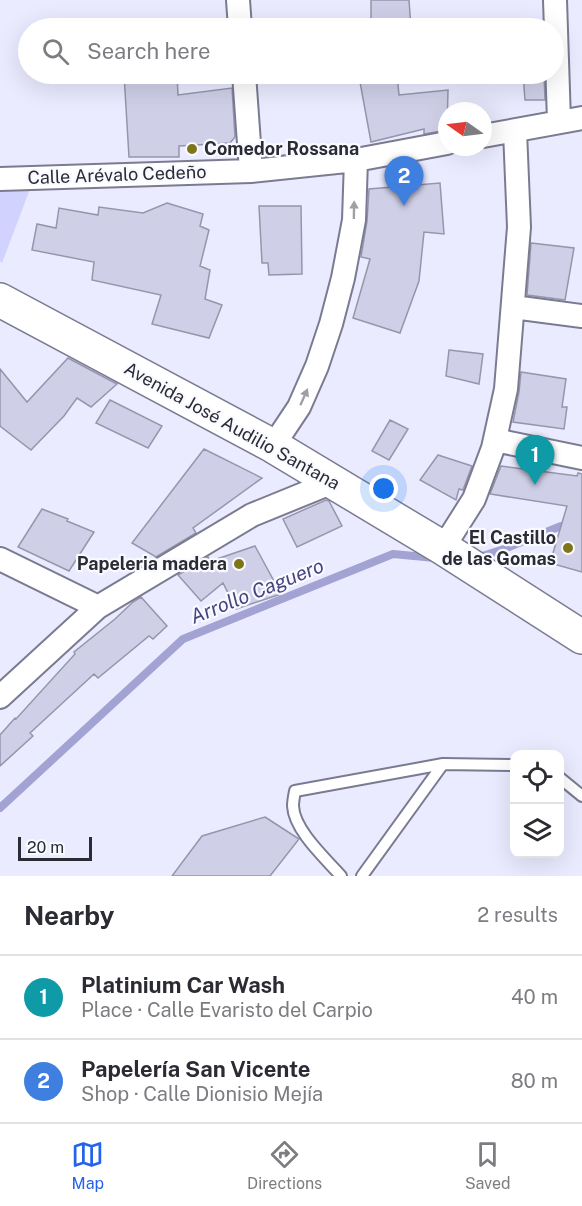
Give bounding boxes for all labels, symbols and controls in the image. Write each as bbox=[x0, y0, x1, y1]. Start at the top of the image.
search box bbox=[18, 18, 564, 84]
icon: search bbox=[39, 35, 72, 68]
text: Search here bbox=[87, 38, 211, 64]
north arrow bbox=[438, 102, 492, 156]
place label: Comedor Rossana bbox=[204, 138, 359, 159]
marker: Comedor Rossana bbox=[185, 142, 199, 156]
pin: 2 bbox=[384, 156, 424, 206]
street label: Calle Arévalo Cedeño bbox=[27, 161, 207, 188]
one-way arrow bbox=[350, 200, 359, 219]
street label: Avenida José Audilio Santana bbox=[121, 357, 344, 494]
one-way arrow bbox=[299, 387, 309, 405]
pin: 1 bbox=[516, 436, 554, 485]
your location bbox=[369, 474, 398, 503]
place label: El Castillo de las Gomas bbox=[442, 527, 556, 569]
marker: El Castillo de las Gomas bbox=[561, 541, 575, 555]
place label: Papeleria madera bbox=[77, 553, 227, 574]
water label: Arrollo Caguero bbox=[187, 553, 327, 629]
marker: Papeleria madera bbox=[232, 557, 246, 571]
map controls bbox=[510, 750, 564, 858]
button: locate bbox=[510, 750, 564, 804]
button: layers bbox=[510, 804, 564, 858]
scale bar bbox=[18, 834, 92, 862]
text: 20 m bbox=[27, 838, 64, 857]
text: Nearby bbox=[24, 900, 114, 931]
text: 2 results bbox=[477, 903, 558, 927]
text: Platinium Car Wash bbox=[81, 972, 285, 998]
text: 1 bbox=[39, 985, 48, 1009]
text: 40 m bbox=[511, 985, 558, 1009]
text: Place · Calle Evaristo del Carpio bbox=[81, 998, 373, 1022]
text: Papelería San Vicente bbox=[81, 1056, 310, 1082]
text: 2 bbox=[37, 1069, 50, 1093]
text: 80 m bbox=[511, 1069, 558, 1093]
text: Shop · Calle Dionisio Mejía bbox=[81, 1082, 323, 1106]
tab: Map bbox=[71, 1138, 104, 1193]
tab: Directions bbox=[247, 1138, 322, 1193]
tab: Saved bbox=[465, 1138, 511, 1193]

